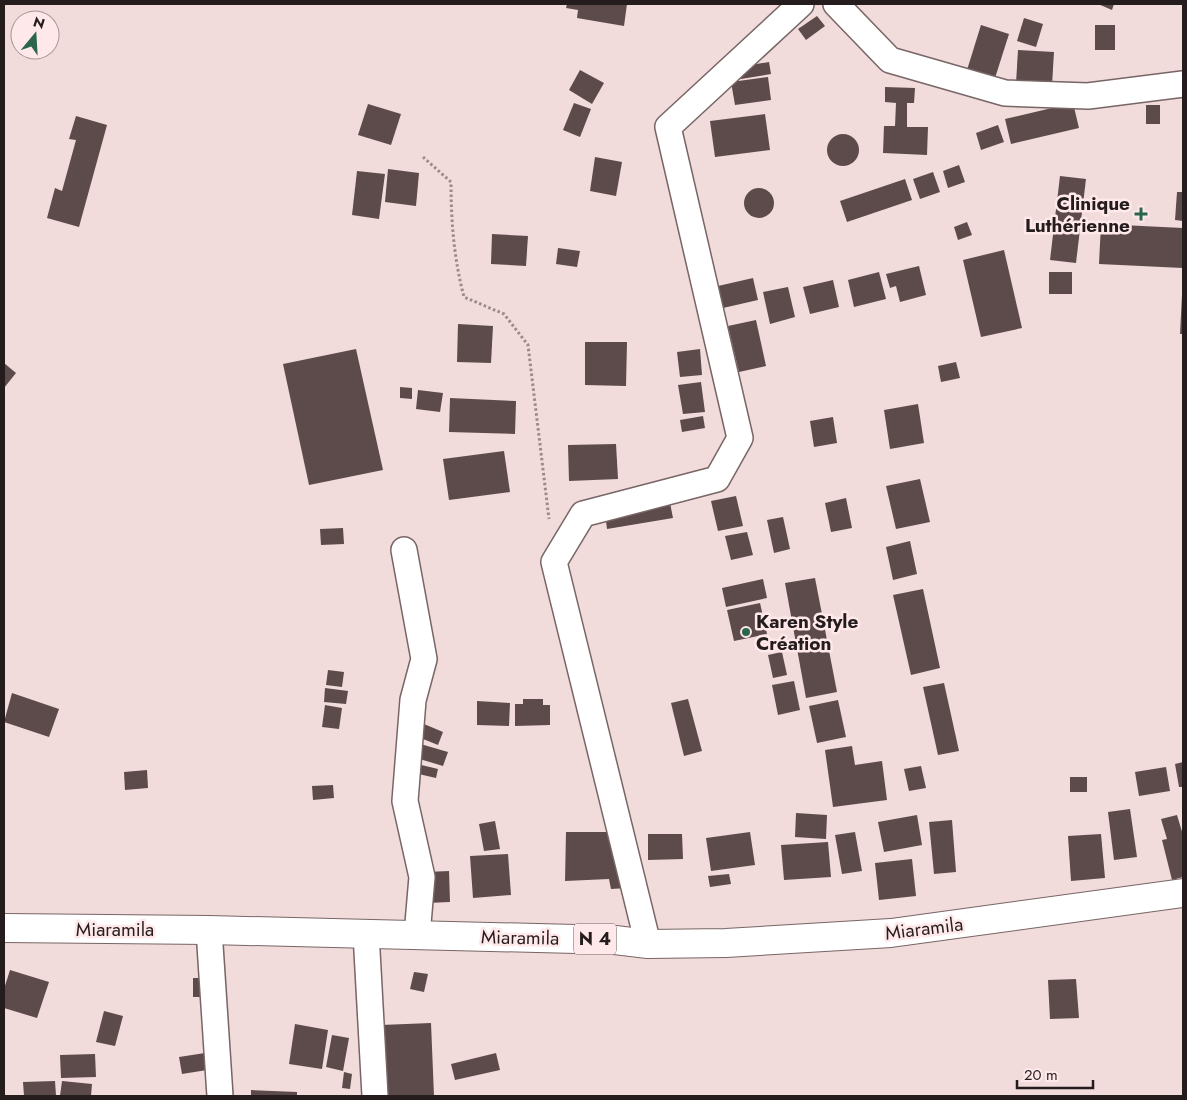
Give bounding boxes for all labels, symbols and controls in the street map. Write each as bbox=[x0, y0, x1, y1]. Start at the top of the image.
north arrow bbox=[10, 10, 60, 60]
text: N bbox=[31, 11, 47, 34]
place label: Clinique Luthérienne bbox=[1025, 190, 1130, 239]
marker: Clinique Luthérienne bbox=[1134, 207, 1148, 221]
place label: Karen Style Création bbox=[756, 608, 859, 657]
marker: Karen Style Création bbox=[740, 626, 752, 638]
street label: Miaramila bbox=[884, 910, 965, 947]
street label: Miaramila bbox=[76, 916, 154, 943]
street label: Miaramila bbox=[481, 923, 559, 952]
road number: N 4 bbox=[574, 924, 616, 954]
scale bar bbox=[1017, 1058, 1093, 1090]
text: 20 m bbox=[1024, 1064, 1058, 1086]

